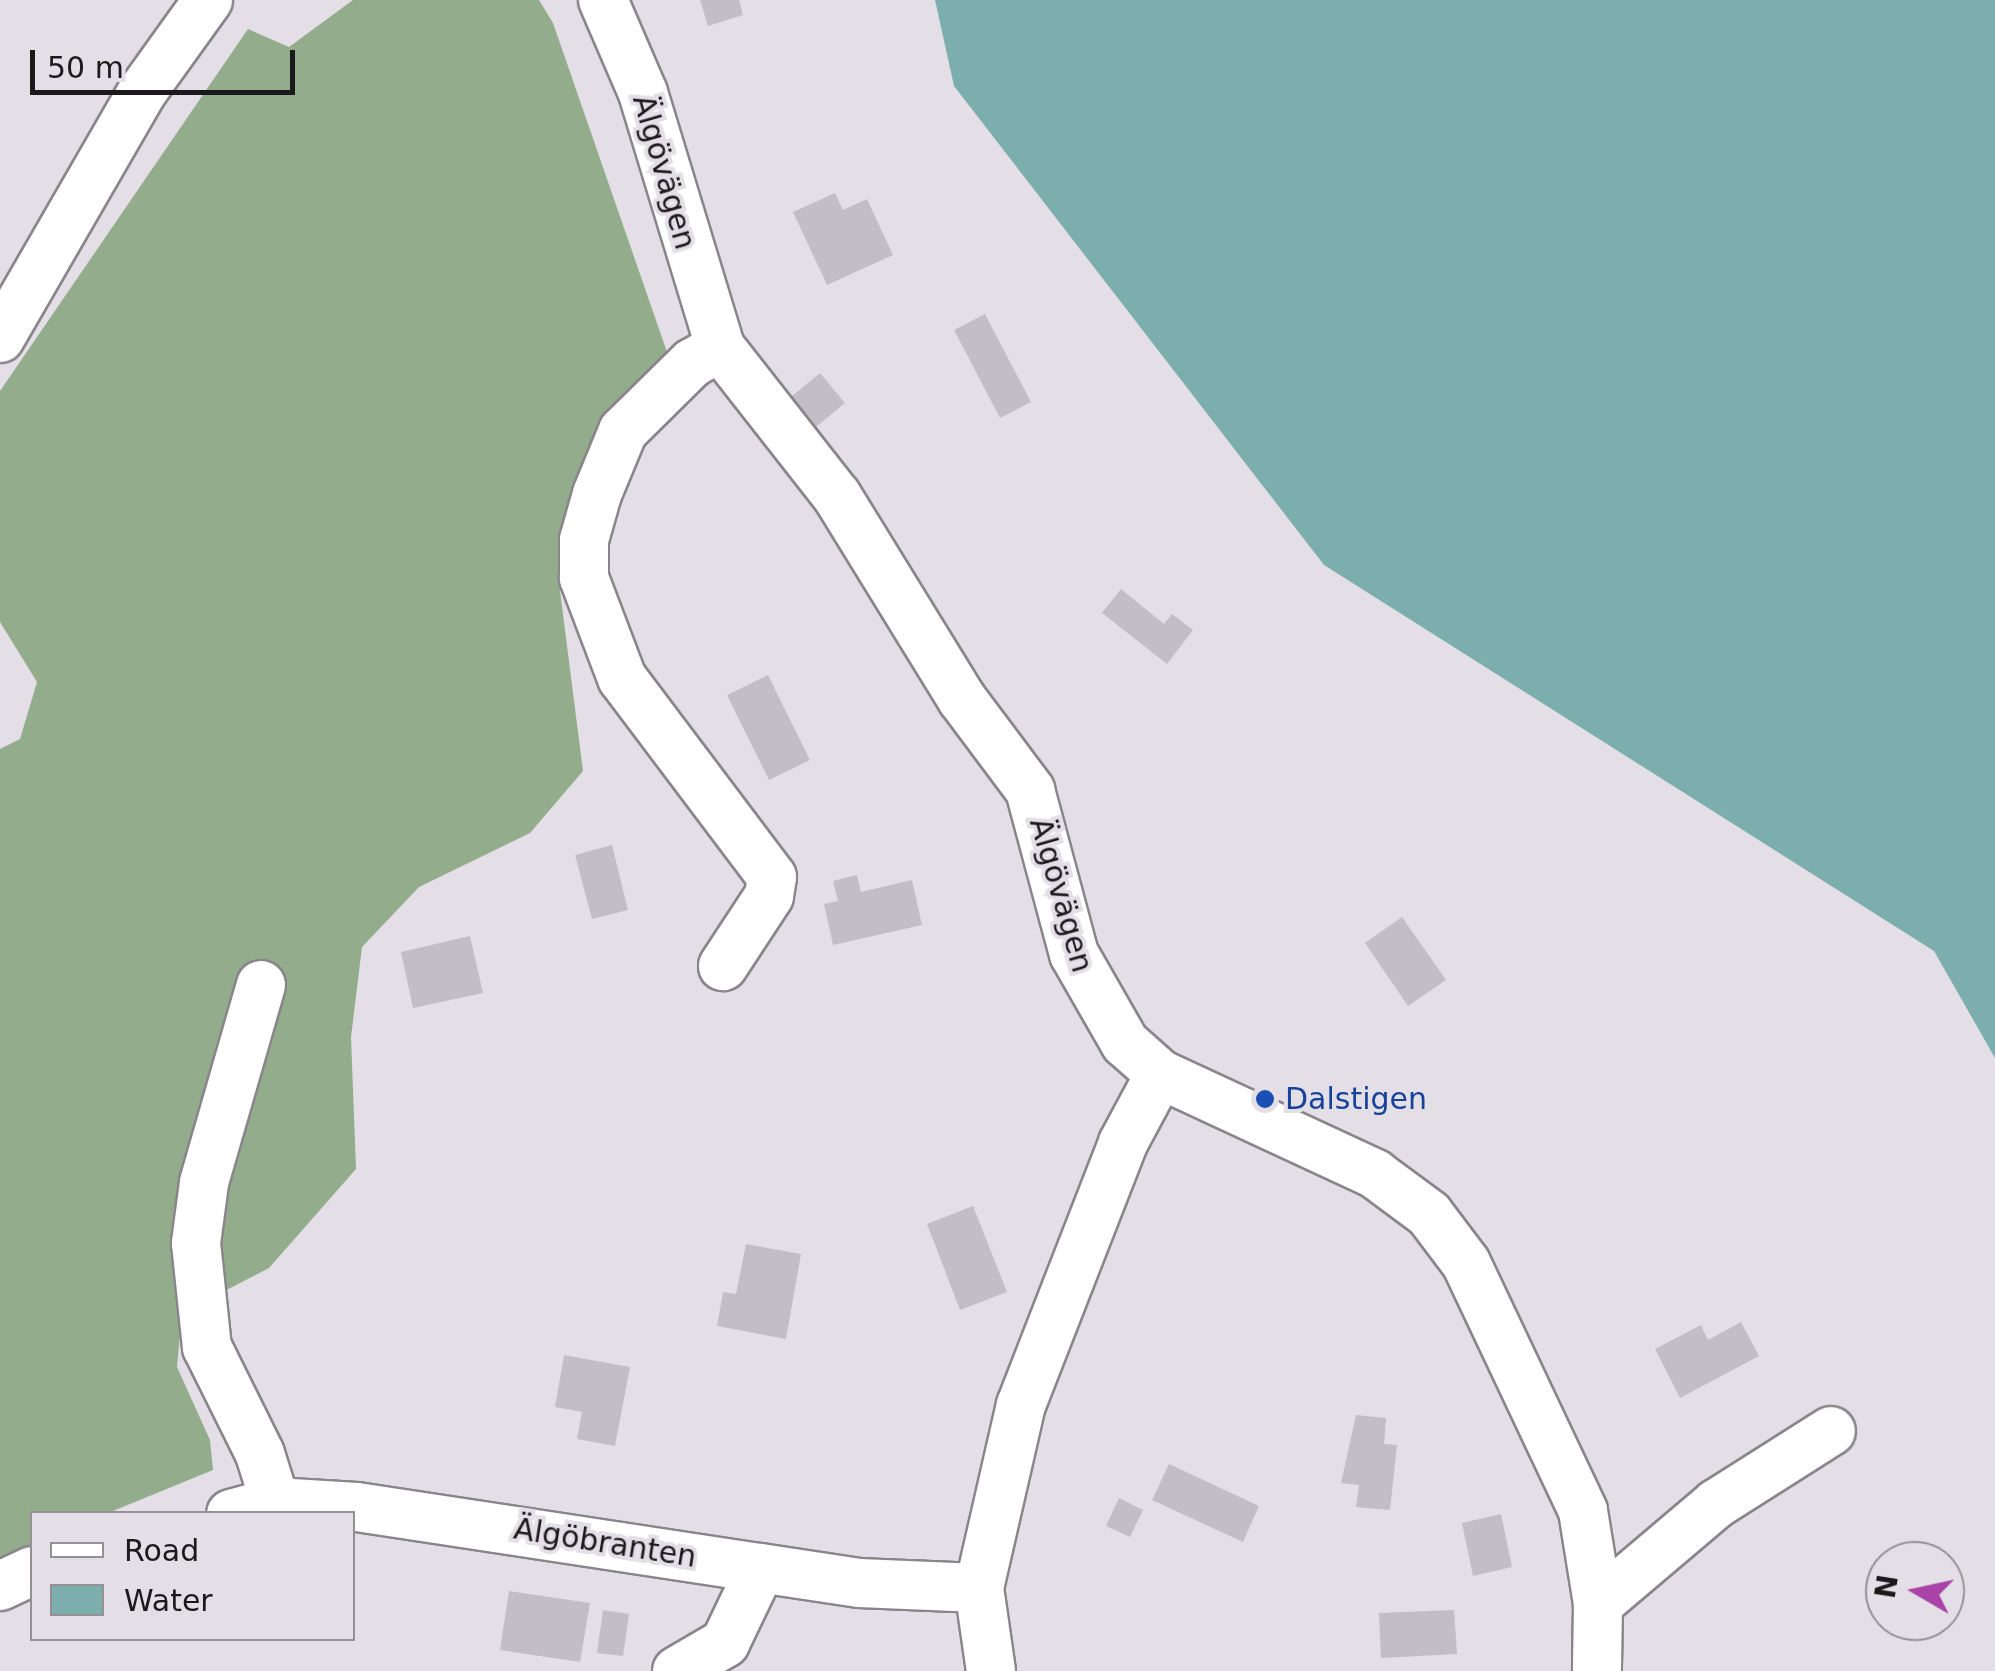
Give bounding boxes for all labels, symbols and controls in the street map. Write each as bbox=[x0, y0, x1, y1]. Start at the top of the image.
scale bar bbox=[35, 30, 300, 92]
text: 50 m bbox=[47, 50, 124, 85]
street label: Älgövägen bbox=[625, 91, 703, 253]
street label: Älgövägen bbox=[1022, 814, 1100, 976]
place label: Dalstigen bbox=[1285, 1081, 1427, 1117]
marker: Dalstigen bbox=[1254, 1088, 1276, 1110]
legend bbox=[30, 1511, 355, 1641]
street label: Älgöbranten bbox=[511, 1511, 699, 1575]
text: Road bbox=[124, 1533, 199, 1568]
north arrow bbox=[1865, 1541, 1965, 1641]
text: N bbox=[1869, 1572, 1905, 1601]
text: Water bbox=[124, 1583, 213, 1618]

